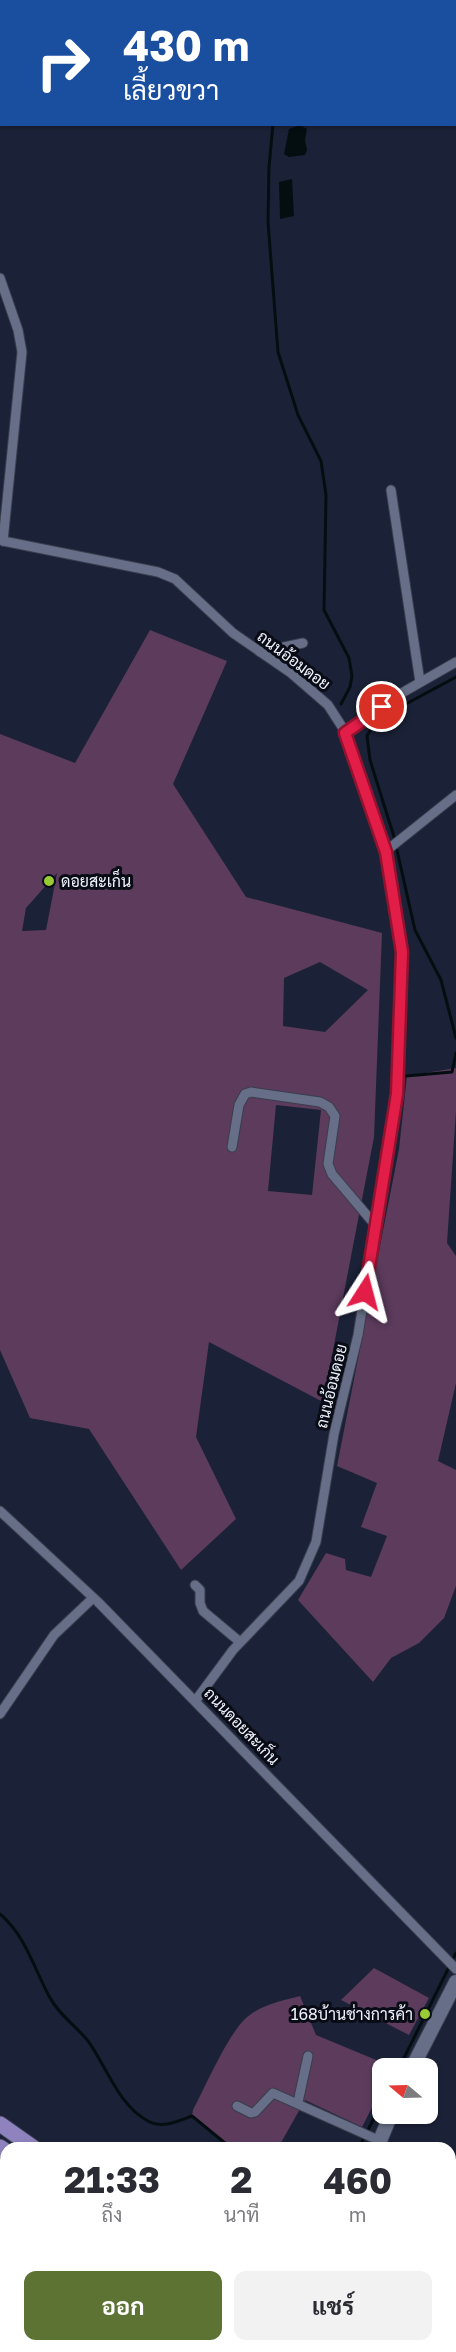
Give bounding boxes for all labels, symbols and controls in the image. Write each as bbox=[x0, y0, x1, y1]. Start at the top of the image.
text: 430 m bbox=[123, 20, 249, 70]
icon: right bbox=[24, 24, 102, 102]
text: เลี้ยวขวา bbox=[123, 74, 219, 106]
street label: ถนนอ้อมดอย bbox=[254, 626, 334, 694]
pin bbox=[356, 681, 407, 732]
icon: arrive bbox=[365, 690, 398, 723]
place label: ดอยสะเก็น bbox=[61, 868, 131, 891]
marker: ดอยสะเก็น bbox=[42, 874, 56, 888]
position arrow bbox=[333, 1260, 397, 1324]
street label: ถนนอ้อมดอย bbox=[311, 1342, 351, 1430]
street label: ถนนดอยสะเก็น bbox=[200, 1681, 286, 1769]
place label: 168บ้านช่างการค้า bbox=[291, 2004, 413, 2024]
marker: 168บ้านช่างการค้า bbox=[418, 2007, 432, 2021]
north arrow bbox=[372, 2058, 438, 2124]
map controls bbox=[372, 2058, 438, 2124]
text: 21:33 bbox=[64, 2158, 160, 2201]
text: 2 bbox=[231, 2158, 253, 2201]
text: 460 bbox=[323, 2159, 392, 2202]
text: ถึง bbox=[102, 2202, 122, 2226]
text: นาที bbox=[224, 2202, 259, 2226]
text: m bbox=[349, 2202, 367, 2226]
button: ออก bbox=[24, 2271, 222, 2340]
button: แชร์ bbox=[234, 2271, 432, 2340]

